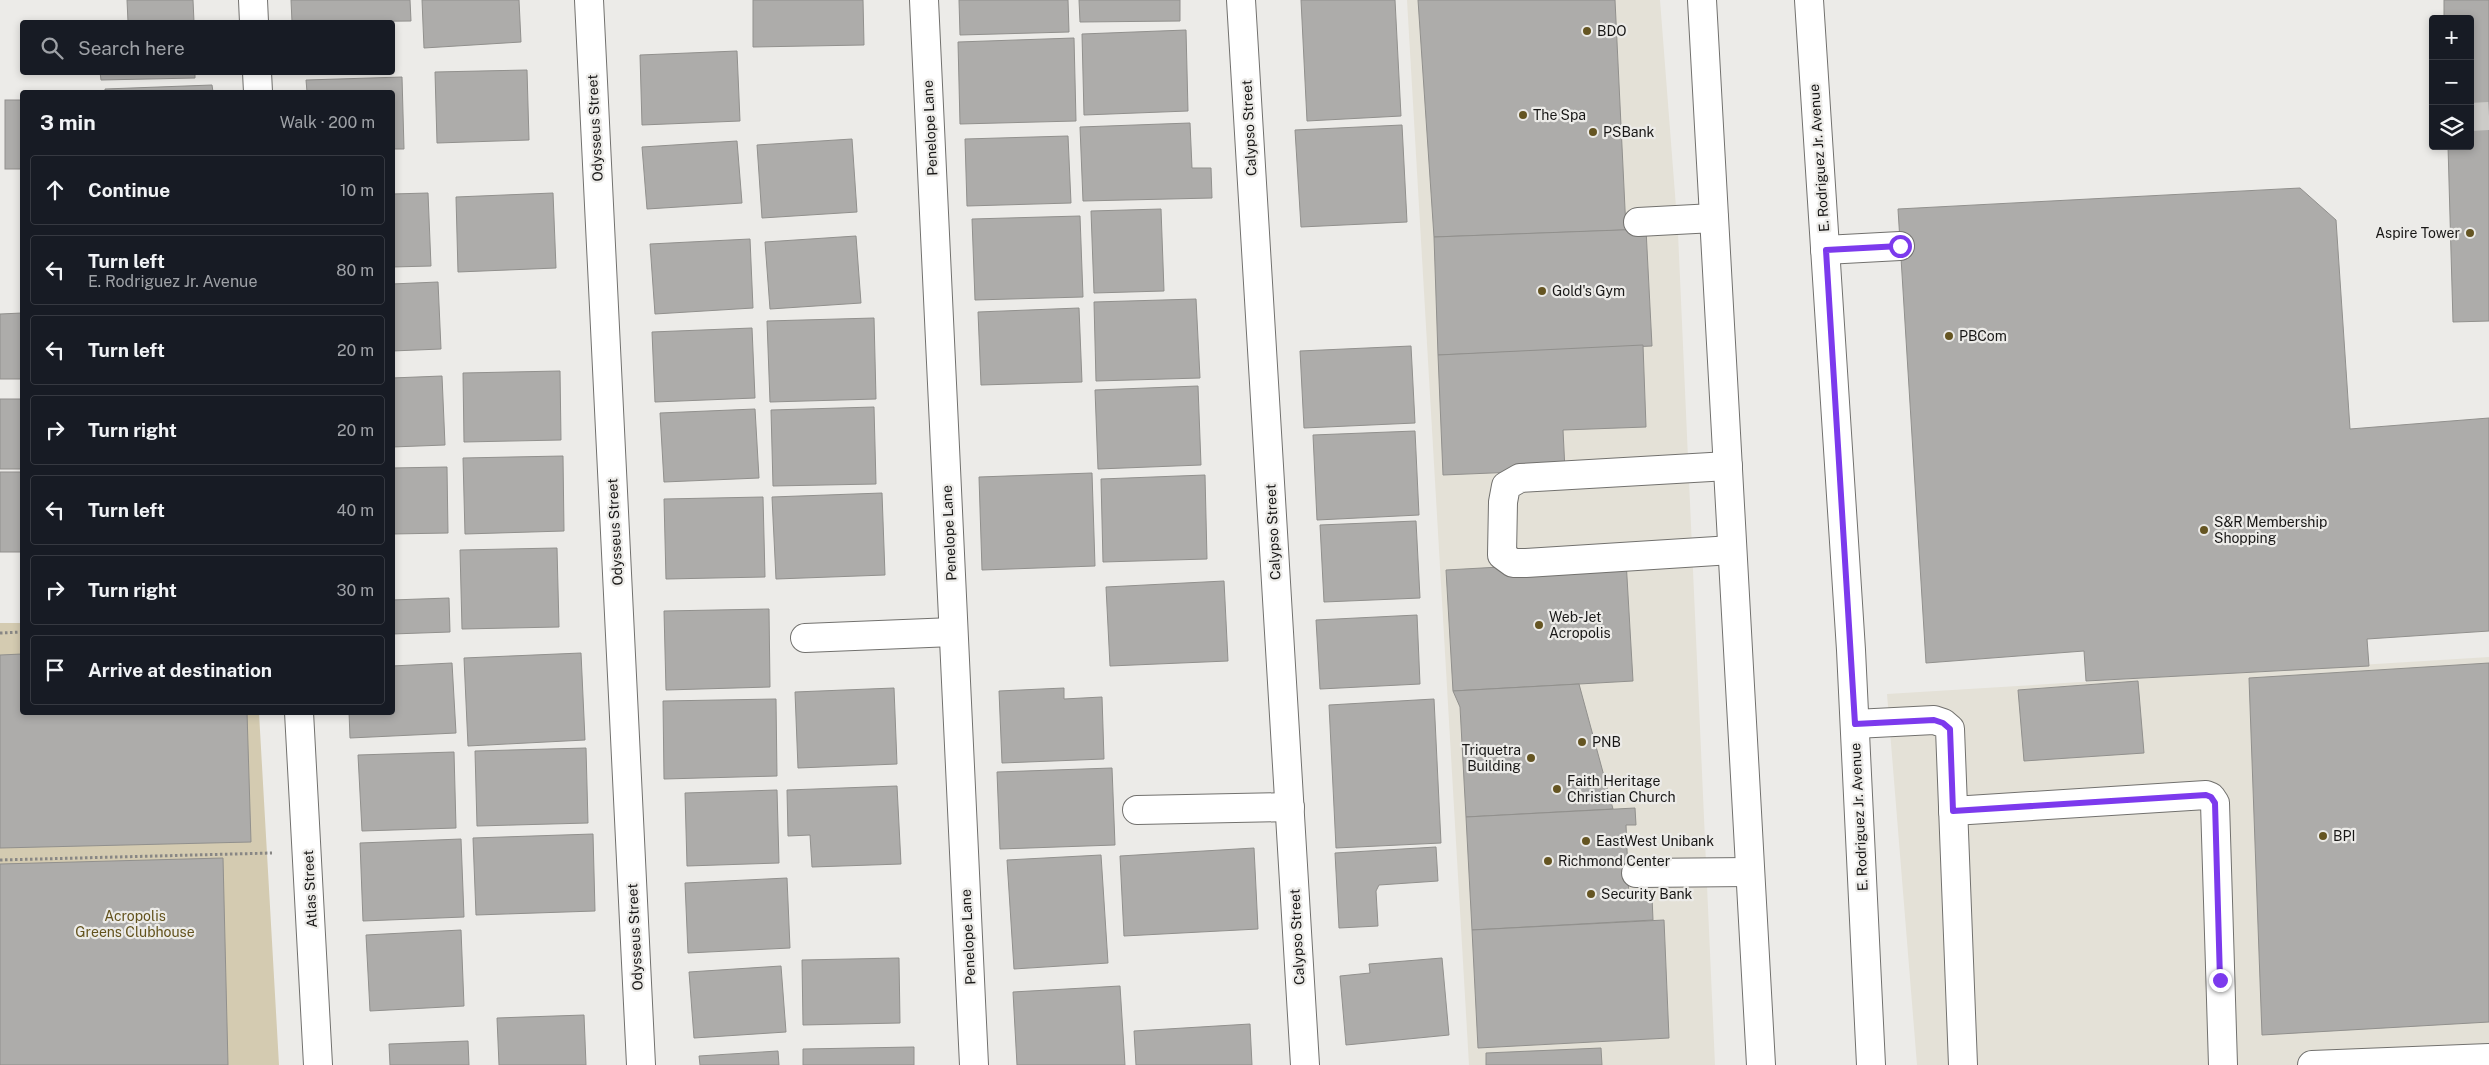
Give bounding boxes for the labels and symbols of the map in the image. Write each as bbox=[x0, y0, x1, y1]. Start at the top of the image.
place label: BDO bbox=[1597, 23, 1626, 39]
marker: BDO bbox=[1581, 25, 1593, 37]
street label: Odysseus Street bbox=[584, 74, 606, 182]
street label: Penelope Lane bbox=[920, 80, 940, 176]
street label: Calypso Street bbox=[1238, 80, 1260, 176]
street label: E. Rodriguez Jr. Avenue bbox=[1806, 83, 1832, 233]
place label: The Spa bbox=[1533, 107, 1586, 123]
marker: The Spa bbox=[1517, 109, 1529, 121]
place label: PSBank bbox=[1603, 124, 1655, 140]
marker: PSBank bbox=[1587, 126, 1599, 138]
place label: Aspire Tower bbox=[2375, 225, 2460, 241]
marker: Aspire Tower bbox=[2464, 227, 2476, 239]
route start bbox=[1889, 235, 1912, 258]
place label: Gold's Gym bbox=[1552, 283, 1625, 299]
marker: Gold's Gym bbox=[1536, 285, 1548, 297]
place label: PBCom bbox=[1959, 328, 2007, 344]
marker: PBCom bbox=[1943, 330, 1955, 342]
street label: Odysseus Street bbox=[604, 478, 626, 586]
street label: Calypso Street bbox=[1262, 484, 1284, 580]
street label: Penelope Lane bbox=[939, 485, 959, 581]
place label: S&R Membership Shopping bbox=[2214, 514, 2327, 546]
marker: S&R Membership Shopping bbox=[2198, 524, 2210, 536]
place label: Web-Jet Acropolis bbox=[1549, 609, 1611, 641]
marker: Web-Jet Acropolis bbox=[1533, 619, 1545, 631]
place label: PNB bbox=[1592, 734, 1621, 750]
marker: PNB bbox=[1576, 736, 1588, 748]
place label: Triquetra Building bbox=[1462, 742, 1521, 774]
street label: E. Rodriguez Jr. Avenue bbox=[1847, 742, 1871, 891]
marker: Triquetra Building bbox=[1525, 752, 1537, 764]
place label: Faith Heritage Christian Church bbox=[1567, 773, 1676, 805]
marker: Faith Heritage Christian Church bbox=[1551, 783, 1563, 795]
place label: BPI bbox=[2333, 828, 2355, 844]
marker: BPI bbox=[2317, 830, 2329, 842]
place label: EastWest Unibank bbox=[1596, 833, 1714, 849]
marker: EastWest Unibank bbox=[1580, 835, 1592, 847]
street label: Atlas Street bbox=[300, 850, 320, 928]
place label: Richmond Center bbox=[1558, 853, 1670, 869]
marker: Richmond Center bbox=[1542, 855, 1554, 867]
street label: Odysseus Street bbox=[624, 883, 646, 991]
place label: Security Bank bbox=[1601, 886, 1693, 902]
marker: Security Bank bbox=[1585, 888, 1597, 900]
street label: Penelope Lane bbox=[958, 889, 978, 985]
street label: Calypso Street bbox=[1286, 889, 1308, 985]
park label: Acropolis Greens Clubhouse bbox=[75, 908, 195, 940]
route end bbox=[2209, 969, 2232, 992]

